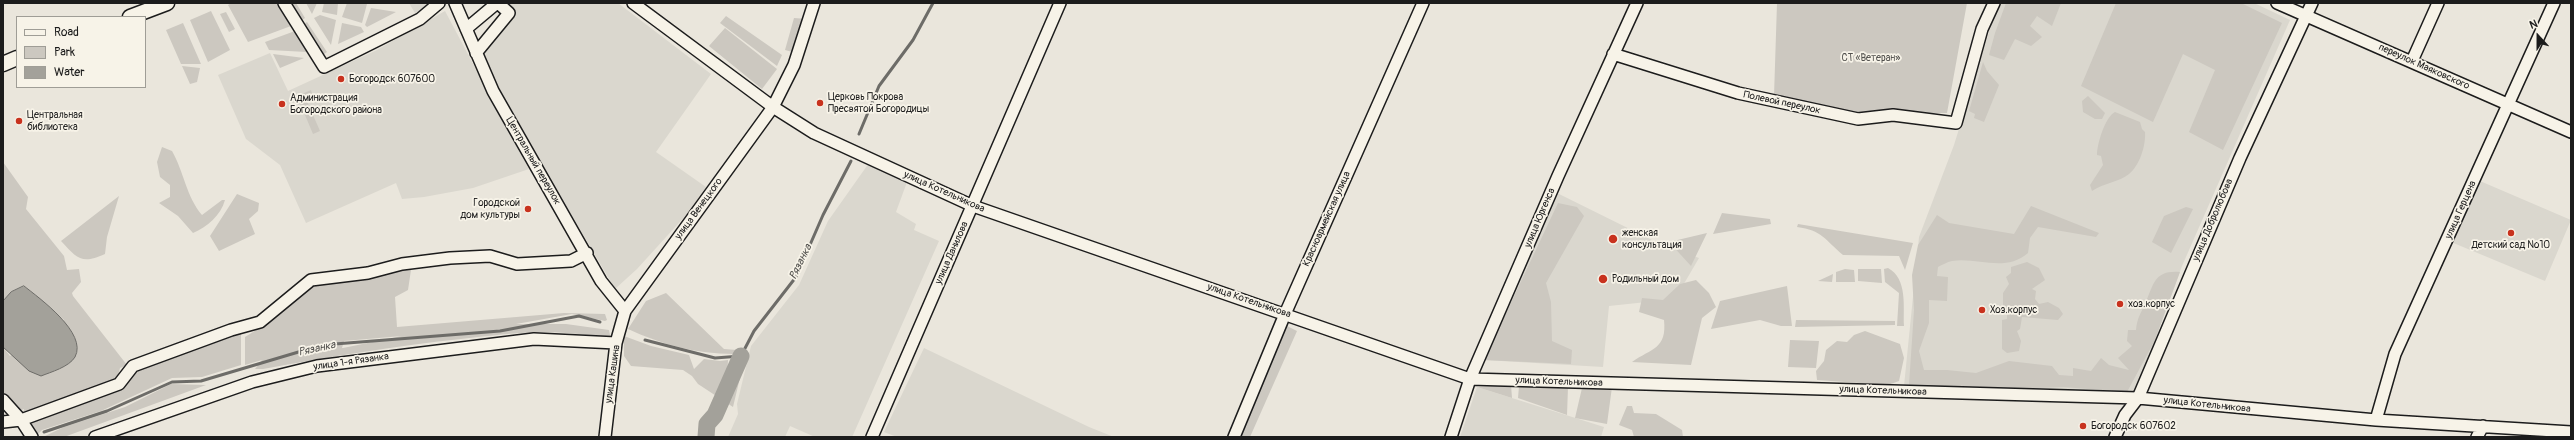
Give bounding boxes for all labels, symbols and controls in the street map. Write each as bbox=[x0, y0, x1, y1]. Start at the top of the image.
legend bbox=[16, 16, 146, 88]
north arrow bbox=[2518, 16, 2558, 56]
text: N bbox=[2528, 17, 2539, 32]
text: Road bbox=[54, 25, 79, 40]
street label: переулок Маяковского bbox=[2377, 42, 2471, 92]
text: Park bbox=[54, 45, 75, 60]
park label: СТ «Ветеран» bbox=[1842, 52, 1900, 64]
text: Water bbox=[54, 65, 85, 80]
place label: Богородск 607600 bbox=[349, 73, 435, 85]
marker: Богородск 607600 bbox=[336, 74, 346, 84]
street label: Полевой переулок bbox=[1742, 89, 1822, 117]
place label: Церковь Покрова Пресвятой Богородицы bbox=[828, 91, 929, 114]
place label: Администрация Богородского района bbox=[290, 92, 382, 116]
marker: Церковь Покрова Пресвятой Богородицы bbox=[815, 98, 825, 108]
marker: Администрация Богородского района bbox=[277, 99, 287, 109]
place label: Центральная библиотека bbox=[27, 109, 83, 132]
street label: Центральный переулок bbox=[503, 115, 563, 207]
marker: Центральная библиотека bbox=[14, 116, 24, 126]
street label: улица Котельникова bbox=[902, 169, 986, 215]
street label: Красноармейская улица bbox=[1301, 170, 1353, 268]
street label: улица Венецкого bbox=[673, 176, 725, 242]
street label: улица Добролюбова bbox=[2190, 177, 2236, 263]
street label: улица Герцена bbox=[2443, 179, 2479, 241]
street label: улица Юргенса bbox=[1522, 186, 1558, 250]
place label: Городской дом культуры bbox=[460, 197, 520, 220]
marker: Городской дом культуры bbox=[523, 204, 533, 214]
street label: улица Данилова bbox=[933, 220, 971, 286]
place label: женская консультация bbox=[1622, 227, 1682, 250]
marker: Детский сад №10 bbox=[2506, 228, 2516, 238]
marker: женская консультация bbox=[1607, 233, 1619, 245]
place label: Детский сад №10 bbox=[2472, 239, 2550, 251]
water label: Рязанка bbox=[787, 242, 815, 282]
marker: Родильный дом bbox=[1597, 273, 1609, 285]
place label: Родильный дом bbox=[1612, 273, 1679, 285]
street label: улица Котельникова bbox=[1206, 281, 1292, 321]
place label: хоз.корпус bbox=[2128, 298, 2175, 310]
marker: хоз.корпус bbox=[2115, 299, 2125, 309]
place label: Хоз.корпус bbox=[1990, 304, 2037, 316]
marker: Хоз.корпус bbox=[1977, 305, 1987, 315]
water label: Рязанка bbox=[297, 339, 337, 359]
street label: улица Кашина bbox=[603, 344, 623, 404]
street label: улица 1-я Рязанка bbox=[313, 351, 389, 373]
street label: улица Котельникова bbox=[1515, 374, 1603, 390]
street label: улица Котельникова bbox=[1839, 383, 1927, 399]
street label: улица Котельникова bbox=[2163, 394, 2251, 416]
place label: Богородск 607602 bbox=[2091, 420, 2176, 432]
marker: Богородск 607602 bbox=[2078, 421, 2088, 431]

